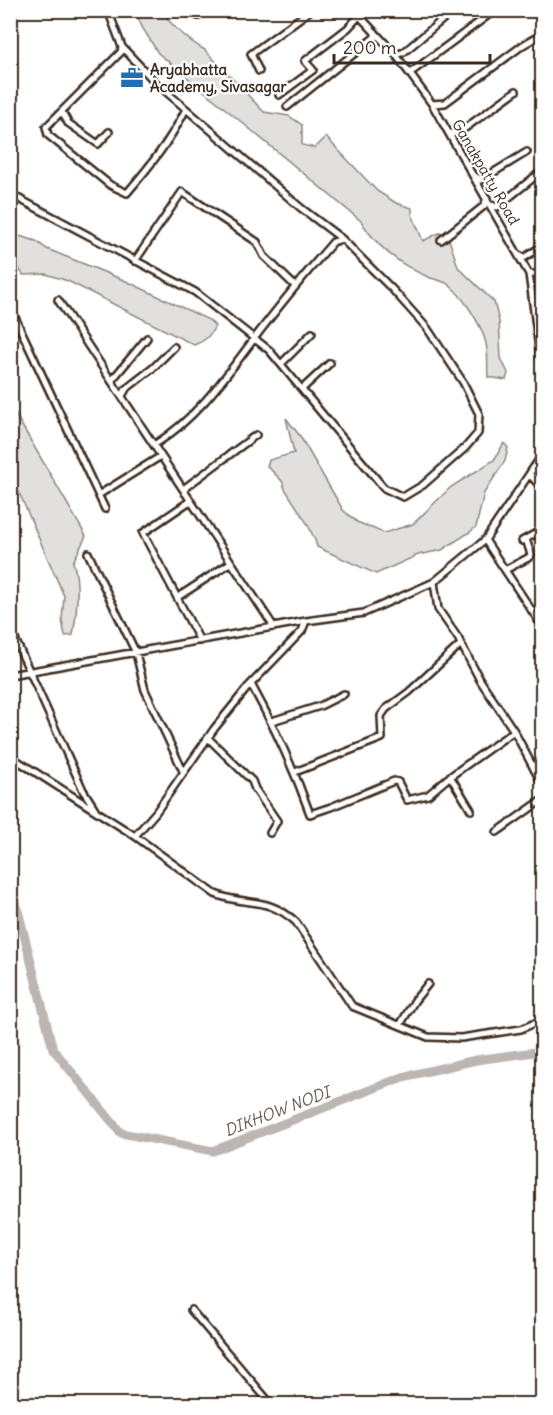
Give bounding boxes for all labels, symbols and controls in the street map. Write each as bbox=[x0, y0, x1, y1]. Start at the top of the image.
scale bar bbox=[334, 27, 490, 65]
text: 200 m bbox=[343, 36, 397, 59]
place label: Aryabhatta Academy, Sivasagar bbox=[150, 60, 288, 97]
office icon: Aryabhatta Academy, Sivasagar bbox=[119, 65, 145, 91]
street label: Ganakpatty Road bbox=[448, 116, 524, 228]
water label: DIKHOW NODI bbox=[221, 1081, 335, 1140]

